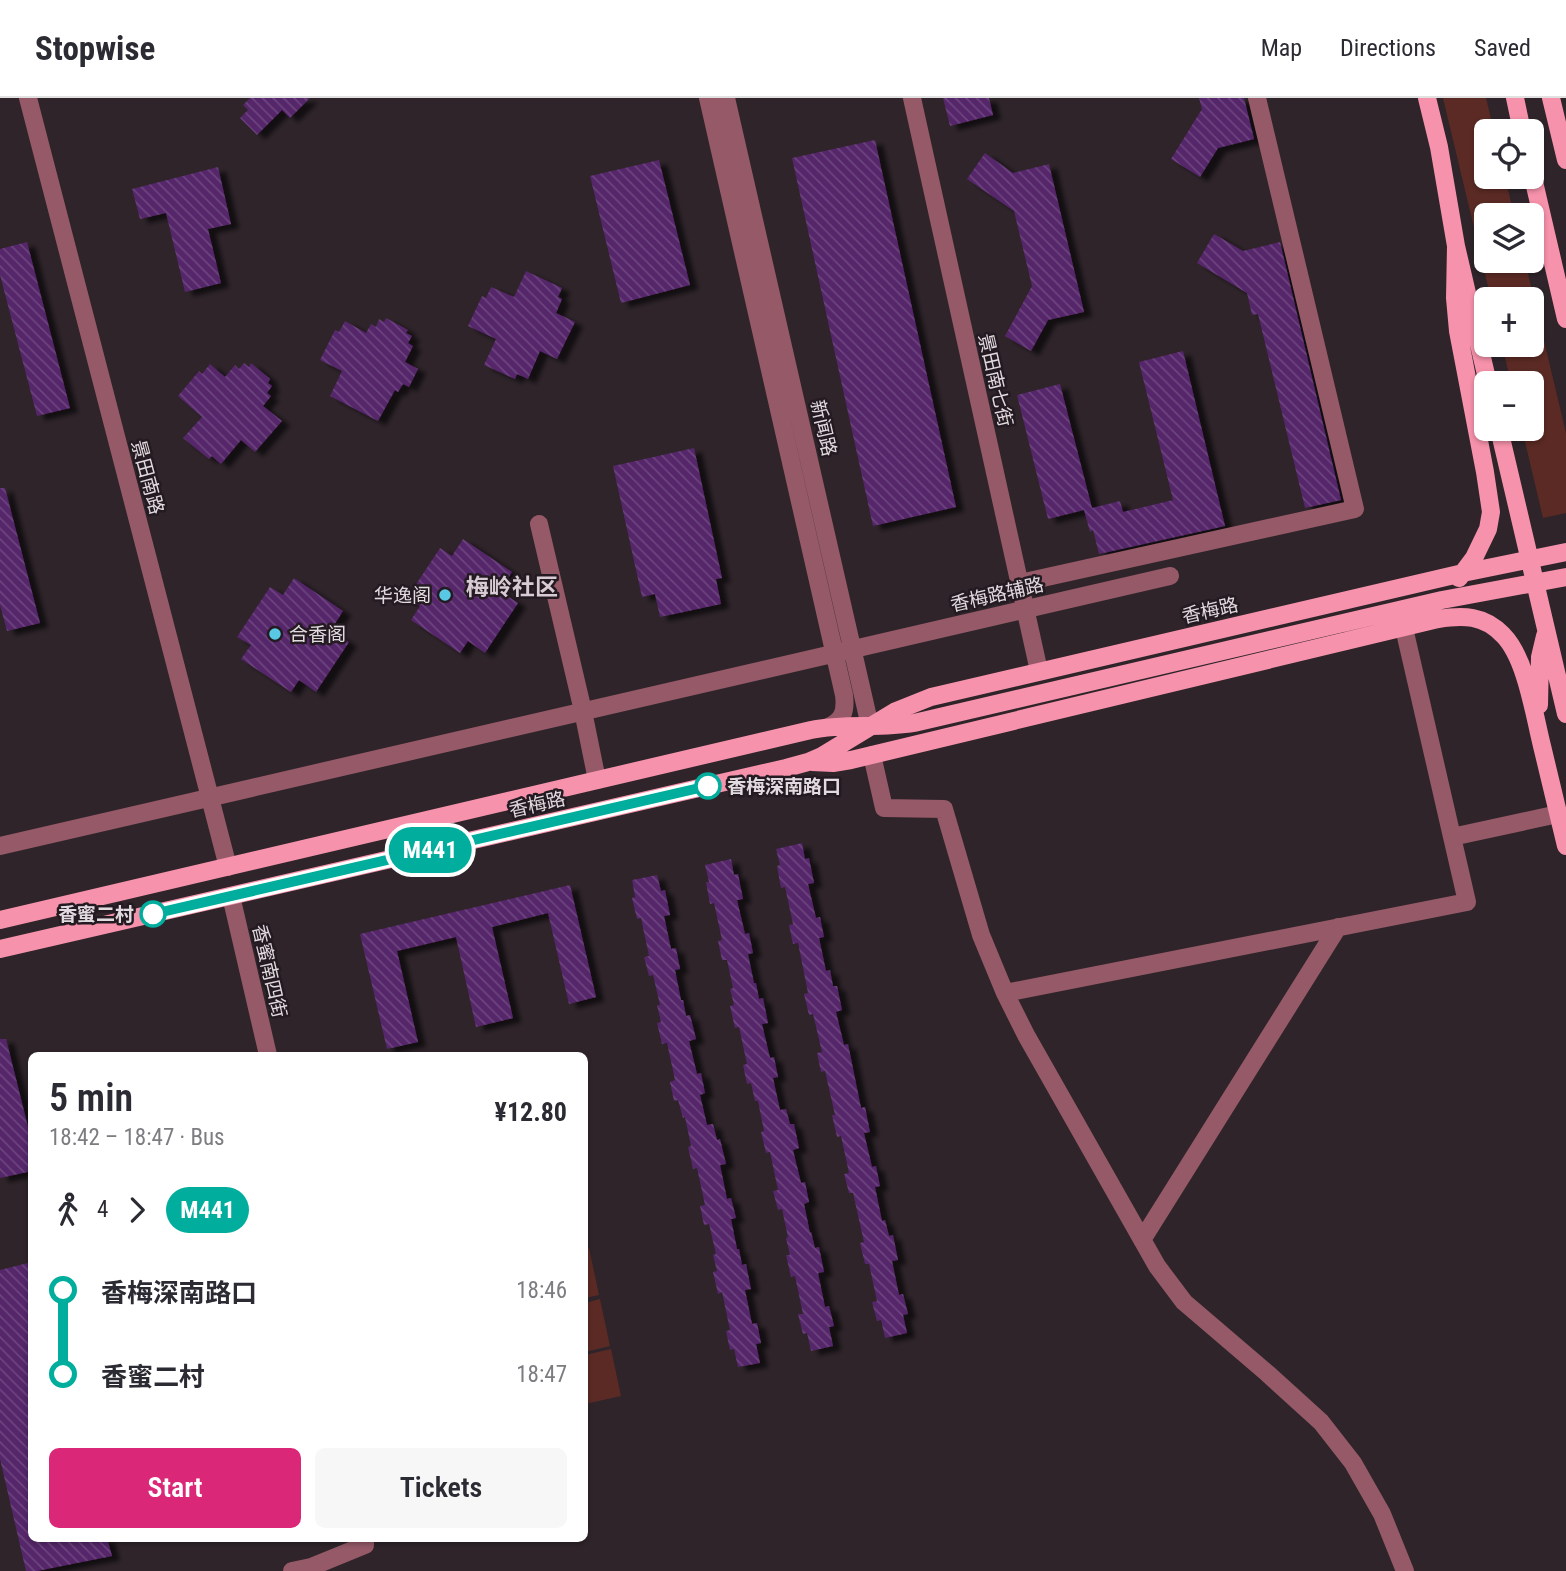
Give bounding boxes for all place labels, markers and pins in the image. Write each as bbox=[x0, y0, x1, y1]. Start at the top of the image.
place label: 华逸阁 bbox=[374, 584, 431, 607]
marker: 华逸阁 bbox=[437, 587, 453, 603]
place label: 合香阁 bbox=[289, 623, 346, 646]
marker: 合香阁 bbox=[267, 626, 283, 642]
marker: 香梅深南路口 bbox=[695, 773, 721, 799]
place label: 香梅深南路口 bbox=[727, 775, 841, 798]
marker: 香蜜二村 bbox=[140, 901, 166, 927]
place label: 香蜜二村 bbox=[58, 903, 134, 926]

